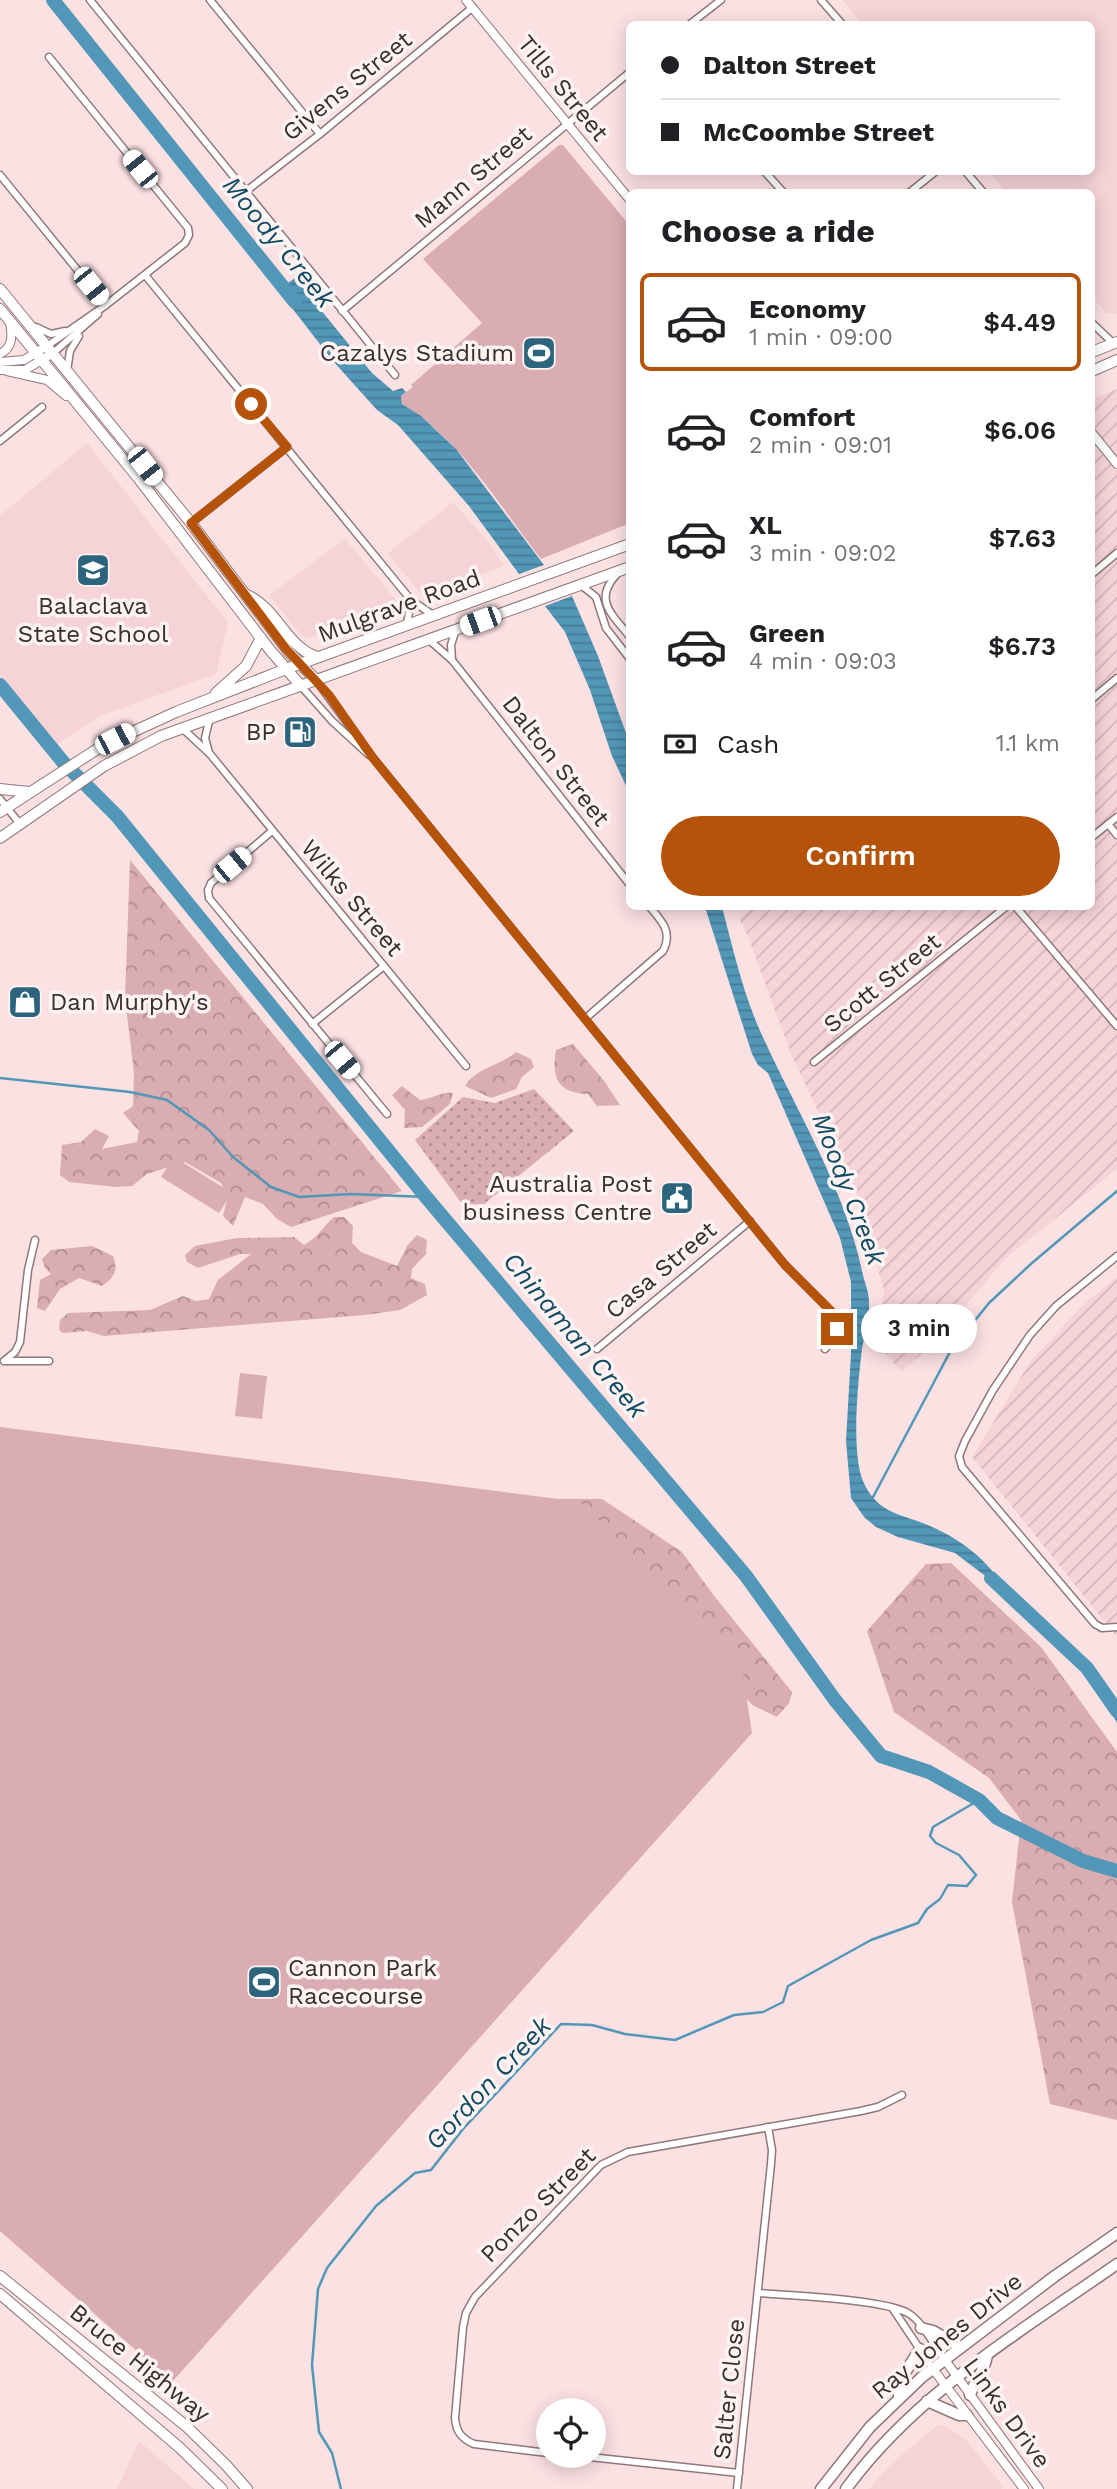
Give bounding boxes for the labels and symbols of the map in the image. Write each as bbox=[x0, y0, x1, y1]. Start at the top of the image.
street label: Givens Street bbox=[277, 25, 417, 147]
street label: Tills Street bbox=[512, 29, 614, 147]
street label: Mann Street bbox=[409, 120, 537, 234]
car bbox=[119, 146, 162, 192]
water label: Moody Creek bbox=[217, 170, 342, 315]
car bbox=[70, 263, 113, 309]
sports icon: Cazalys Stadium bbox=[520, 334, 558, 372]
place label: Cazalys Stadium bbox=[320, 339, 514, 367]
route start bbox=[235, 388, 267, 420]
car bbox=[124, 443, 167, 489]
school or university icon: Balaclava State School bbox=[74, 551, 112, 589]
street label: Mulgrave Road bbox=[314, 564, 484, 648]
place label: Balaclava State School bbox=[18, 592, 169, 648]
car bbox=[457, 604, 504, 638]
street label: Dalton Street bbox=[496, 690, 616, 832]
fuel station icon: BP bbox=[281, 713, 319, 751]
place label: BP bbox=[246, 718, 276, 746]
car bbox=[92, 720, 139, 758]
street label: Wilks Street bbox=[295, 834, 409, 962]
car bbox=[210, 843, 255, 887]
street label: Scott Street bbox=[818, 927, 946, 1039]
shop icon: Dan Murphy's bbox=[6, 983, 44, 1021]
place label: Dan Murphy's bbox=[50, 988, 209, 1016]
car bbox=[321, 1037, 364, 1083]
water label: Moody Creek bbox=[806, 1109, 892, 1270]
place label: Australia Post business Centre bbox=[463, 1170, 652, 1226]
public building icon: Australia Post business Centre bbox=[658, 1179, 696, 1217]
street label: Casa Street bbox=[600, 1216, 722, 1324]
water label: Chinaman Creek bbox=[497, 1246, 653, 1424]
callout: 3 min bbox=[862, 1304, 977, 1354]
route end bbox=[821, 1313, 853, 1345]
place label: Cannon Park Racecourse bbox=[288, 1954, 437, 2010]
sports icon: Cannon Park Racecourse bbox=[245, 1963, 283, 2001]
water label: Gordon Creek bbox=[419, 2010, 558, 2156]
street label: Ponzo Street bbox=[475, 2142, 601, 2268]
street label: Ray Jones Drive bbox=[866, 2267, 1028, 2405]
street label: Bruce Highway bbox=[64, 2298, 216, 2428]
street label: Salter Close bbox=[708, 2317, 750, 2461]
street label: Links Drive bbox=[958, 2352, 1056, 2474]

